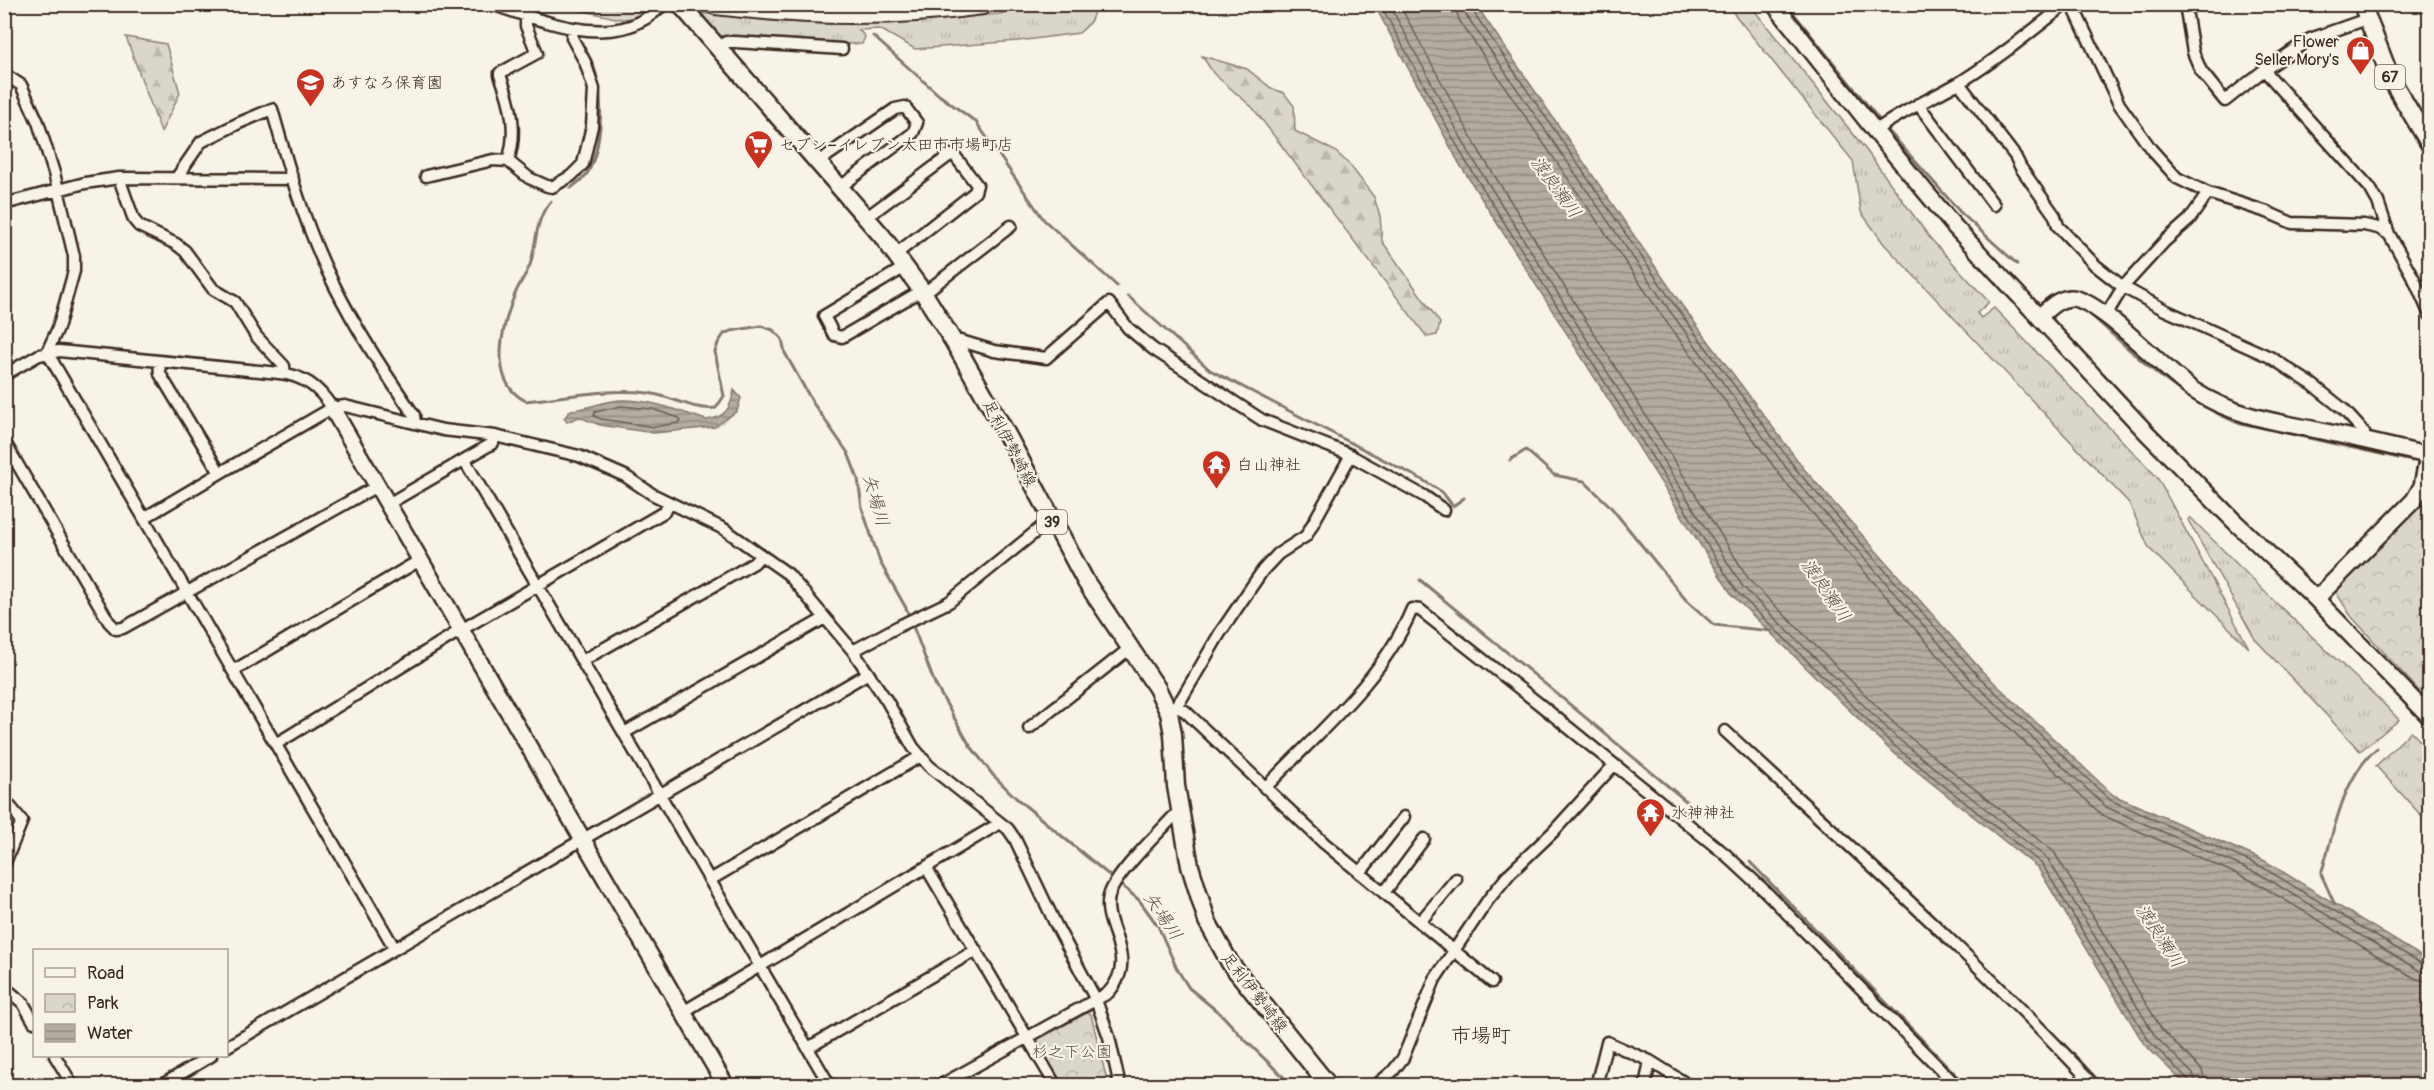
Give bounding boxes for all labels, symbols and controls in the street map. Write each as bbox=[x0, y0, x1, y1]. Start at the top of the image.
place label: Flower Seller Mory's bbox=[2254, 32, 2339, 70]
shop icon: Flower Seller Mory's bbox=[2344, 34, 2376, 76]
road number: 67 bbox=[2375, 65, 2405, 89]
school or university icon: あすなろ保育園 bbox=[294, 66, 326, 108]
place label: あすなろ保育園 bbox=[331, 73, 443, 93]
supermarket icon: セブン−イレブン太田市市場町店 bbox=[742, 128, 774, 170]
place label: セブン−イレブン太田市市場町店 bbox=[779, 135, 1013, 155]
water label: 渡良瀬川 bbox=[1525, 151, 1586, 223]
street label: 足利伊勢崎線 bbox=[978, 396, 1040, 491]
temple icon: 白山神社 bbox=[1200, 448, 1232, 490]
place label: 白山神社 bbox=[1237, 455, 1301, 475]
water label: 矢場川 bbox=[857, 471, 894, 529]
road number: 39 bbox=[1037, 510, 1067, 534]
water label: 渡良瀬川 bbox=[1796, 554, 1856, 626]
temple icon: 水神神社 bbox=[1634, 796, 1666, 838]
place label: 水神神社 bbox=[1671, 803, 1735, 823]
water label: 矢場川 bbox=[1138, 887, 1187, 945]
water label: 渡良瀬川 bbox=[2130, 900, 2189, 973]
legend bbox=[33, 949, 228, 1057]
street label: 足利伊勢崎線 bbox=[1217, 949, 1292, 1037]
text: Road bbox=[87, 962, 124, 985]
text: Park bbox=[87, 992, 119, 1015]
text: Water bbox=[87, 1022, 133, 1045]
district label: 市場町 bbox=[1451, 1023, 1511, 1048]
park label: 杉之下公園 bbox=[1032, 1042, 1112, 1062]

